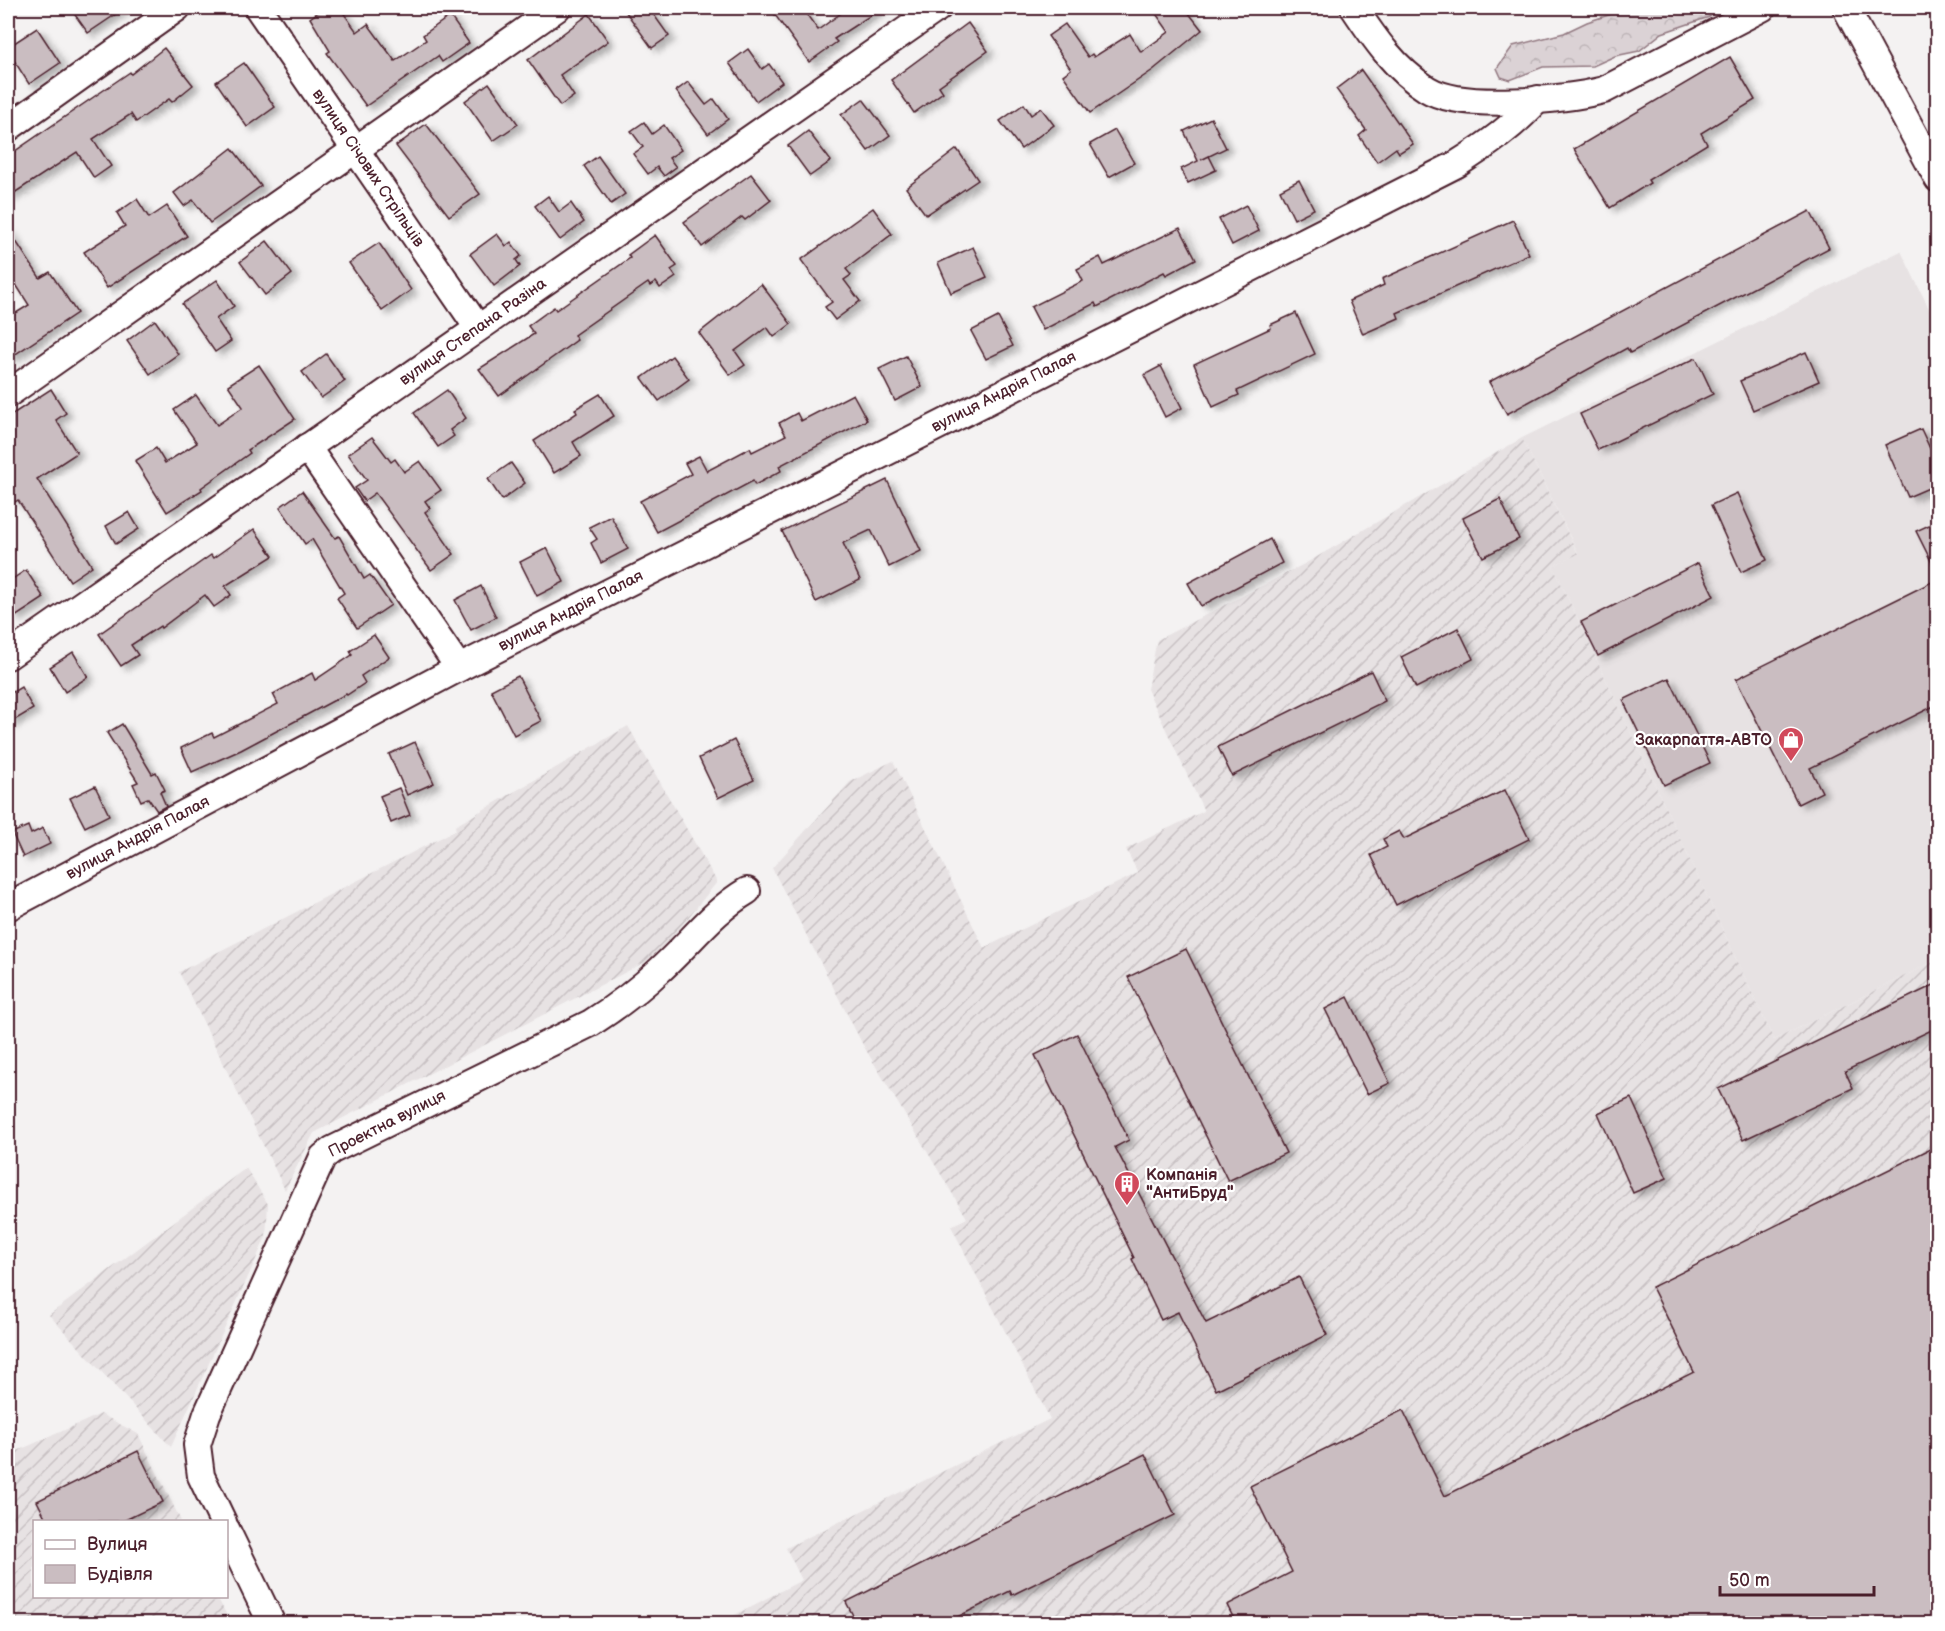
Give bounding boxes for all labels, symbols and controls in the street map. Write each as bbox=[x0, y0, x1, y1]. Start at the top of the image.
street label: вулиця Січових Стрільців bbox=[308, 85, 428, 251]
street label: вулиця Степана Разіна bbox=[396, 274, 550, 390]
street label: вулиця Андрія Палая bbox=[928, 347, 1080, 437]
street label: вулиця Андрія Палая bbox=[495, 566, 647, 656]
shop icon: Закарпаття-АВТО bbox=[1776, 725, 1806, 763]
place label: Закарпаття-АВТО bbox=[1635, 731, 1772, 750]
street label: вулиця Андрія Палая bbox=[63, 792, 213, 884]
street label: Проектна вулиця bbox=[325, 1086, 449, 1162]
place label: Компанія "АнтиБруд" bbox=[1146, 1166, 1234, 1203]
building icon: Компанія "АнтиБруд" bbox=[1112, 1169, 1142, 1207]
legend bbox=[33, 1520, 228, 1598]
text: Вулиця bbox=[87, 1534, 148, 1555]
scale bar bbox=[1720, 1559, 1874, 1597]
text: Будівля bbox=[87, 1564, 153, 1585]
text: 50 m bbox=[1729, 1570, 1770, 1591]

